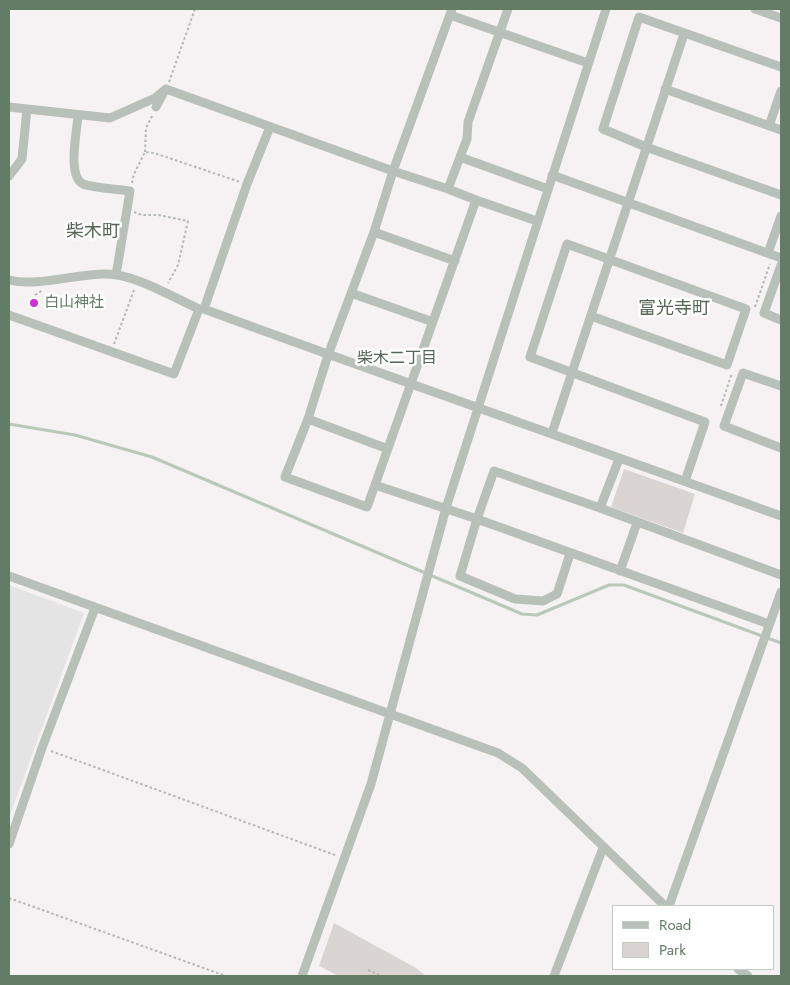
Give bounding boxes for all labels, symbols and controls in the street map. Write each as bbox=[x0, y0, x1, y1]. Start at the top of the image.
district label: 柴木町 bbox=[66, 222, 120, 244]
place label: 白山神社 bbox=[44, 294, 104, 312]
marker: 白山神社 bbox=[28, 297, 40, 309]
district label: 富光寺町 bbox=[638, 299, 710, 321]
district label: 柴木二丁目 bbox=[357, 349, 437, 369]
legend bbox=[612, 905, 775, 970]
text: Road bbox=[659, 914, 691, 936]
text: Park bbox=[659, 939, 686, 961]

